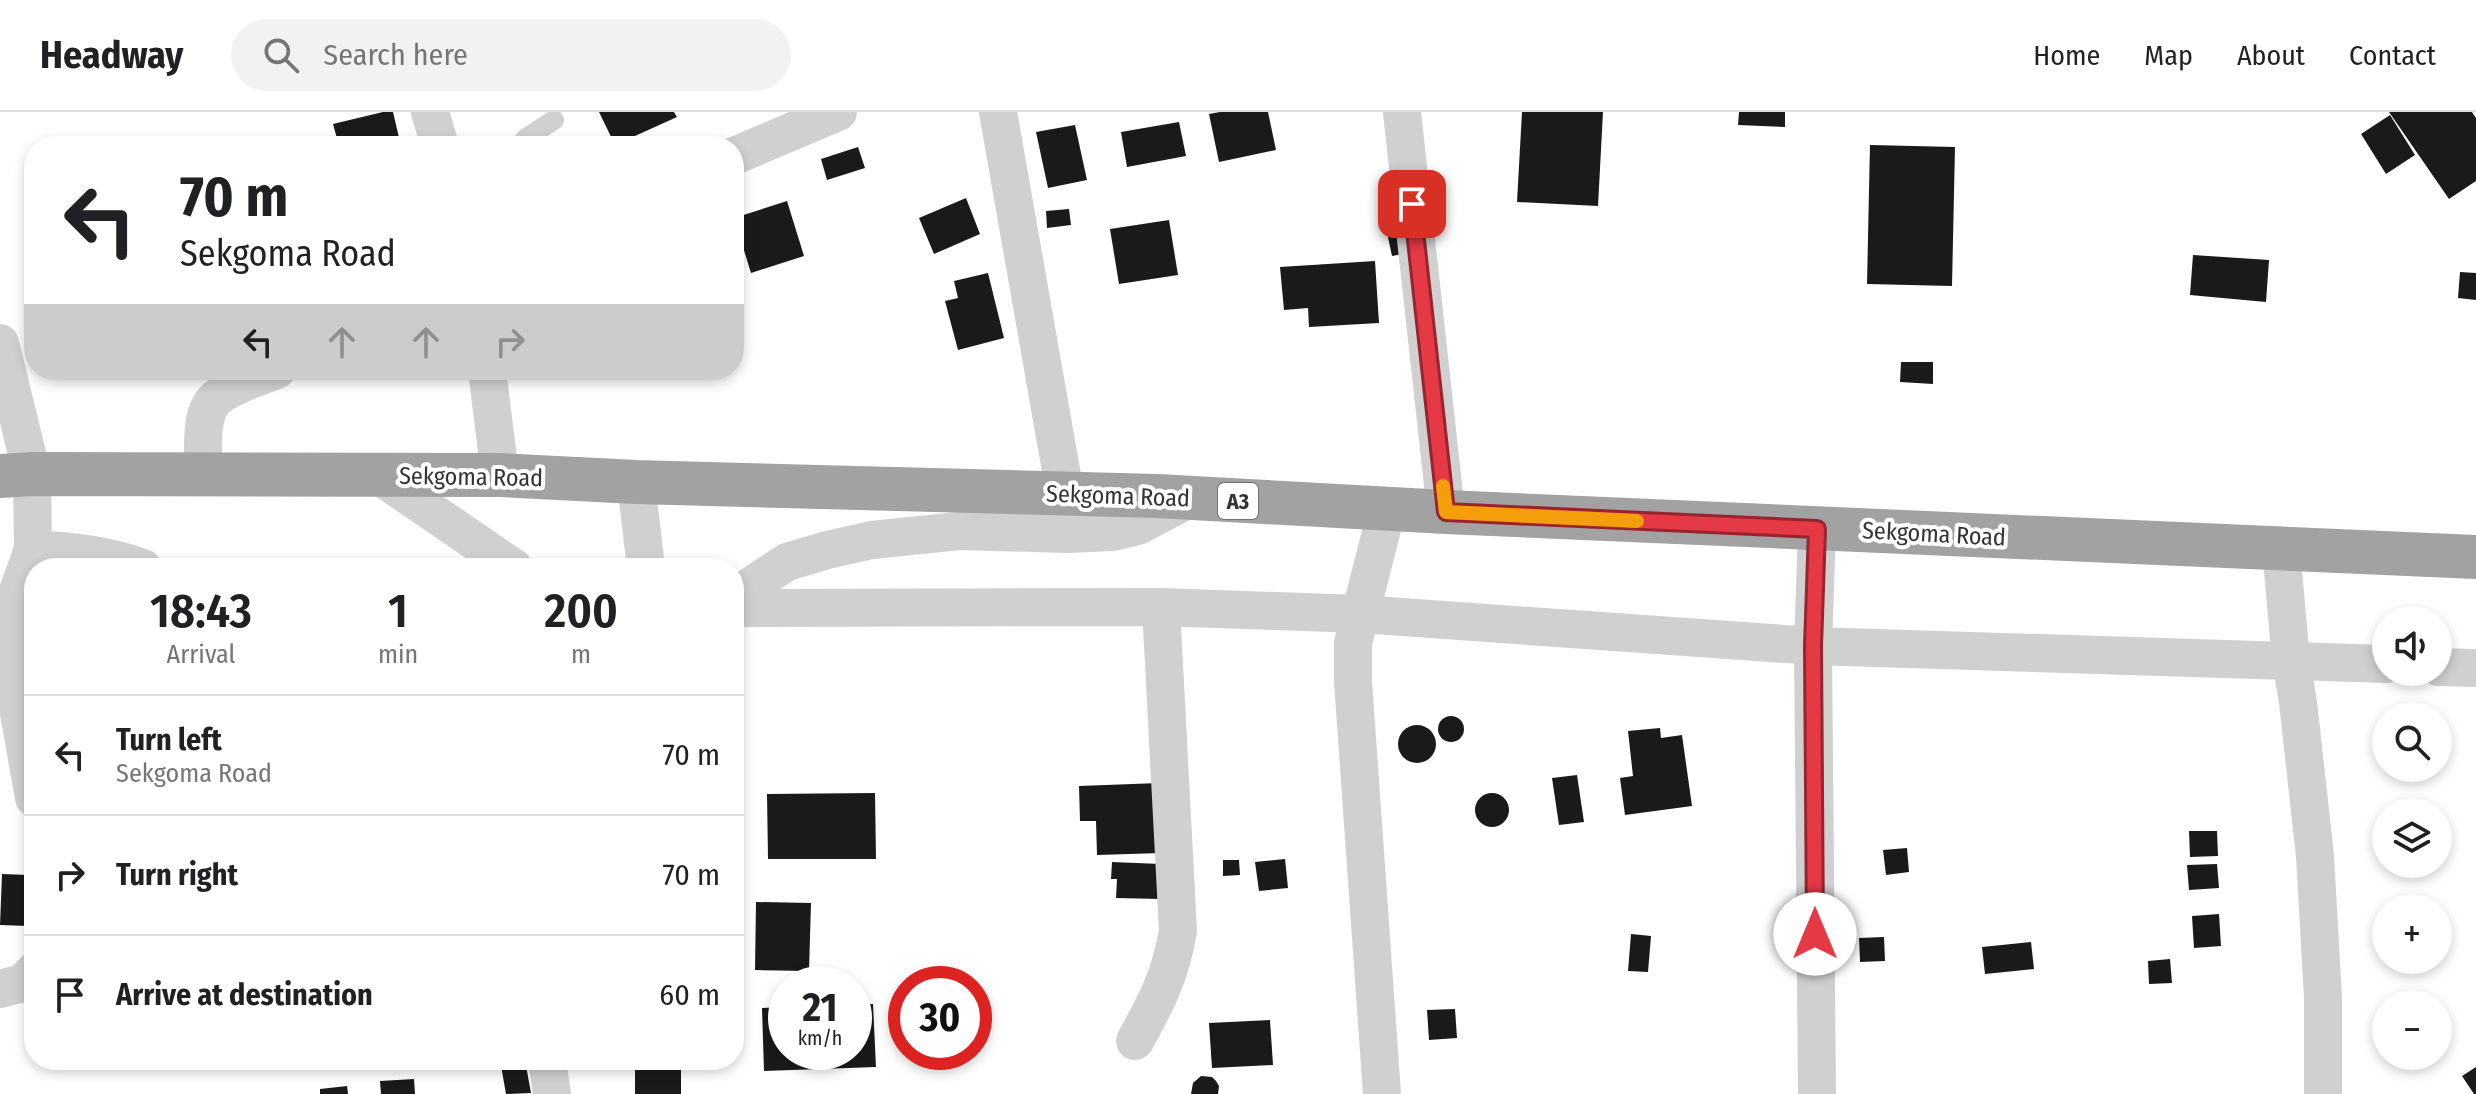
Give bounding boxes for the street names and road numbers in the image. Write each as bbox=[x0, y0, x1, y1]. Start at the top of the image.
street label: Sekgoma Road bbox=[399, 462, 543, 492]
street label: Sekgoma Road bbox=[1046, 479, 1190, 513]
road number: A3 bbox=[1218, 483, 1258, 519]
street label: Sekgoma Road bbox=[1861, 516, 2007, 552]

